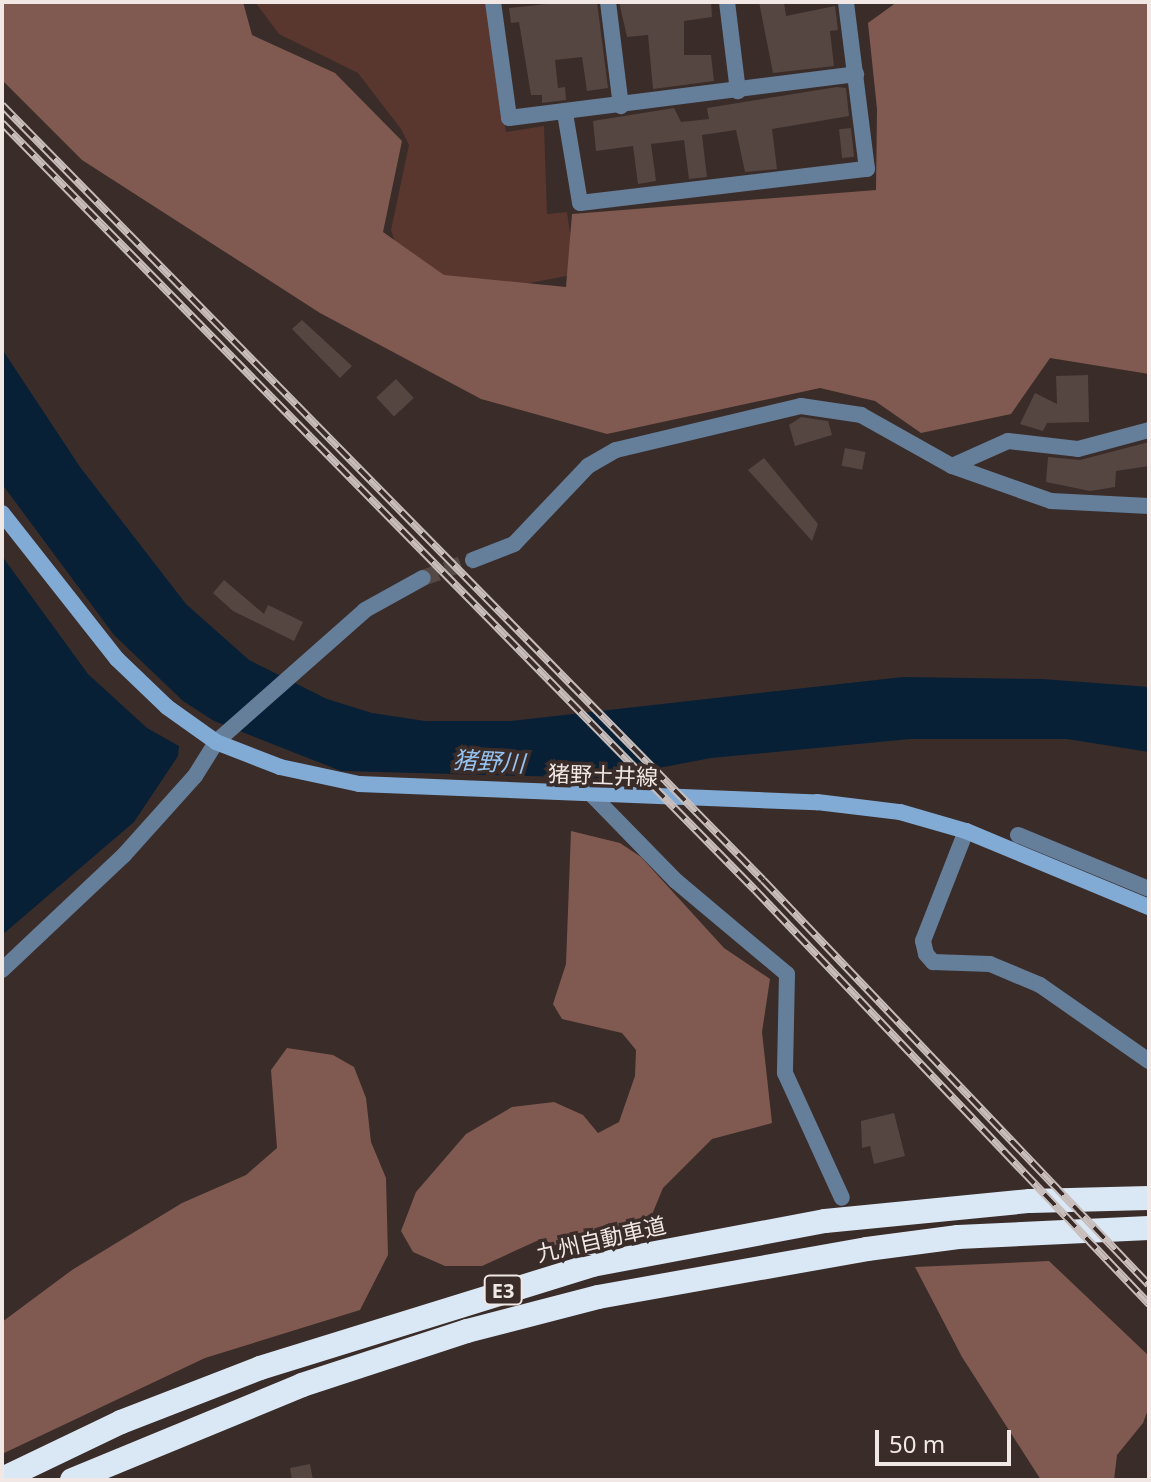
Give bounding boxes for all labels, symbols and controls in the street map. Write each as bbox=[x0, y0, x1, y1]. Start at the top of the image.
water label: 猪野川 bbox=[452, 745, 526, 777]
street label: 猪野土井線 bbox=[548, 760, 658, 790]
street label: 九州自動車道 bbox=[534, 1211, 668, 1267]
road number: E3 bbox=[483, 1274, 523, 1306]
scale bar bbox=[879, 1414, 1015, 1464]
text: 50 m bbox=[889, 1427, 945, 1460]

